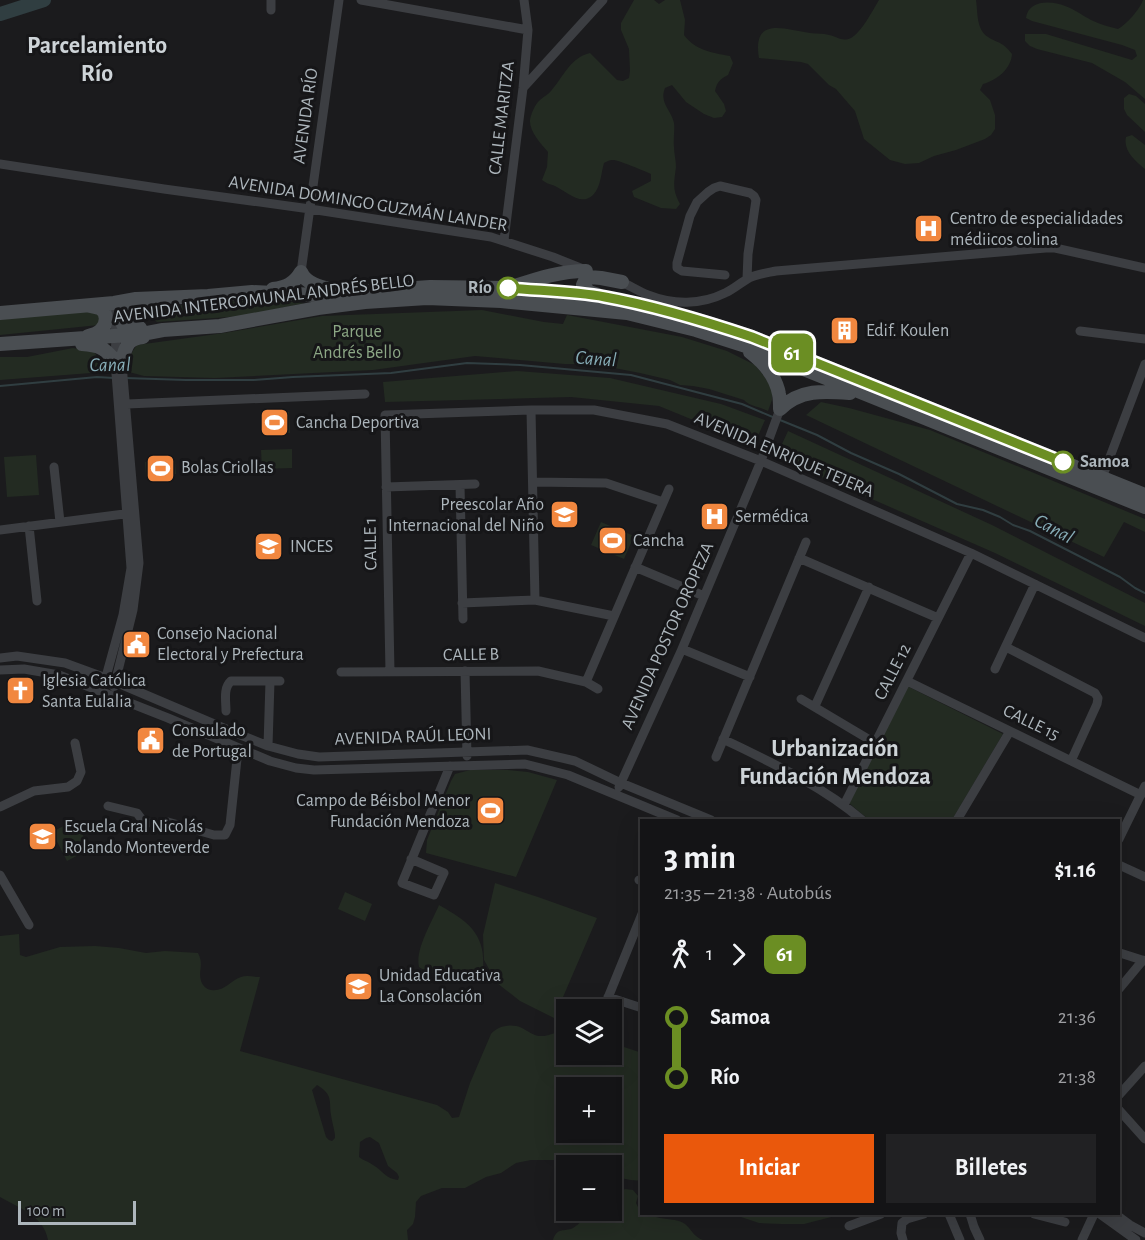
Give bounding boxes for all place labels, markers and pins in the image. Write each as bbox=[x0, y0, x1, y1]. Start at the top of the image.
place label: Centro de especialidades médiicos colina bbox=[950, 210, 1123, 249]
hospital icon: Centro de especialidades médiicos colina bbox=[913, 213, 945, 245]
marker: Río bbox=[497, 277, 519, 299]
place label: Río bbox=[468, 279, 492, 297]
building icon: Edif. Koulen bbox=[829, 315, 861, 347]
place label: Edif. Koulen bbox=[866, 322, 949, 340]
sports icon: Cancha Deportiva bbox=[259, 407, 291, 439]
place label: Cancha Deportiva bbox=[296, 414, 420, 432]
marker: Samoa bbox=[1052, 451, 1074, 473]
sports icon: Bolas Criollas bbox=[144, 452, 176, 484]
place label: Samoa bbox=[1080, 453, 1130, 471]
place label: Bolas Criollas bbox=[181, 459, 274, 477]
place label: Preescolar Año Internacional del Niño bbox=[388, 496, 544, 535]
school or university icon: Preescolar Año Internacional del Niño bbox=[549, 499, 581, 531]
hospital icon: Sermédica bbox=[698, 501, 730, 533]
place label: Sermédica bbox=[735, 508, 809, 526]
sports icon: Cancha bbox=[596, 525, 628, 557]
school or university icon: INCES bbox=[253, 531, 285, 563]
place label: Cancha bbox=[633, 532, 684, 550]
place label: INCES bbox=[290, 538, 333, 556]
place label: Consejo Nacional Electoral y Prefectura bbox=[157, 625, 304, 664]
public building icon: Consejo Nacional Electoral y Prefectura bbox=[120, 628, 152, 660]
place label: Iglesia Católica Santa Eulalia bbox=[42, 672, 146, 711]
church icon: Iglesia Católica Santa Eulalia bbox=[5, 675, 37, 707]
place label: Consulado de Portugal bbox=[172, 722, 252, 761]
public building icon: Consulado de Portugal bbox=[135, 725, 167, 757]
place label: Campo de Béisbol Menor Fundación Mendoza bbox=[296, 792, 470, 831]
sports icon: Campo de Béisbol Menor Fundación Mendoza bbox=[475, 795, 507, 827]
place label: Escuela Gral Nicolás Rolando Monteverde bbox=[64, 818, 210, 857]
school or university icon: Escuela Gral Nicolás Rolando Monteverde bbox=[27, 821, 59, 853]
place label: Unidad Educativa La Consolación bbox=[379, 967, 501, 1006]
school or university icon: Unidad Educativa La Consolación bbox=[342, 970, 374, 1002]

